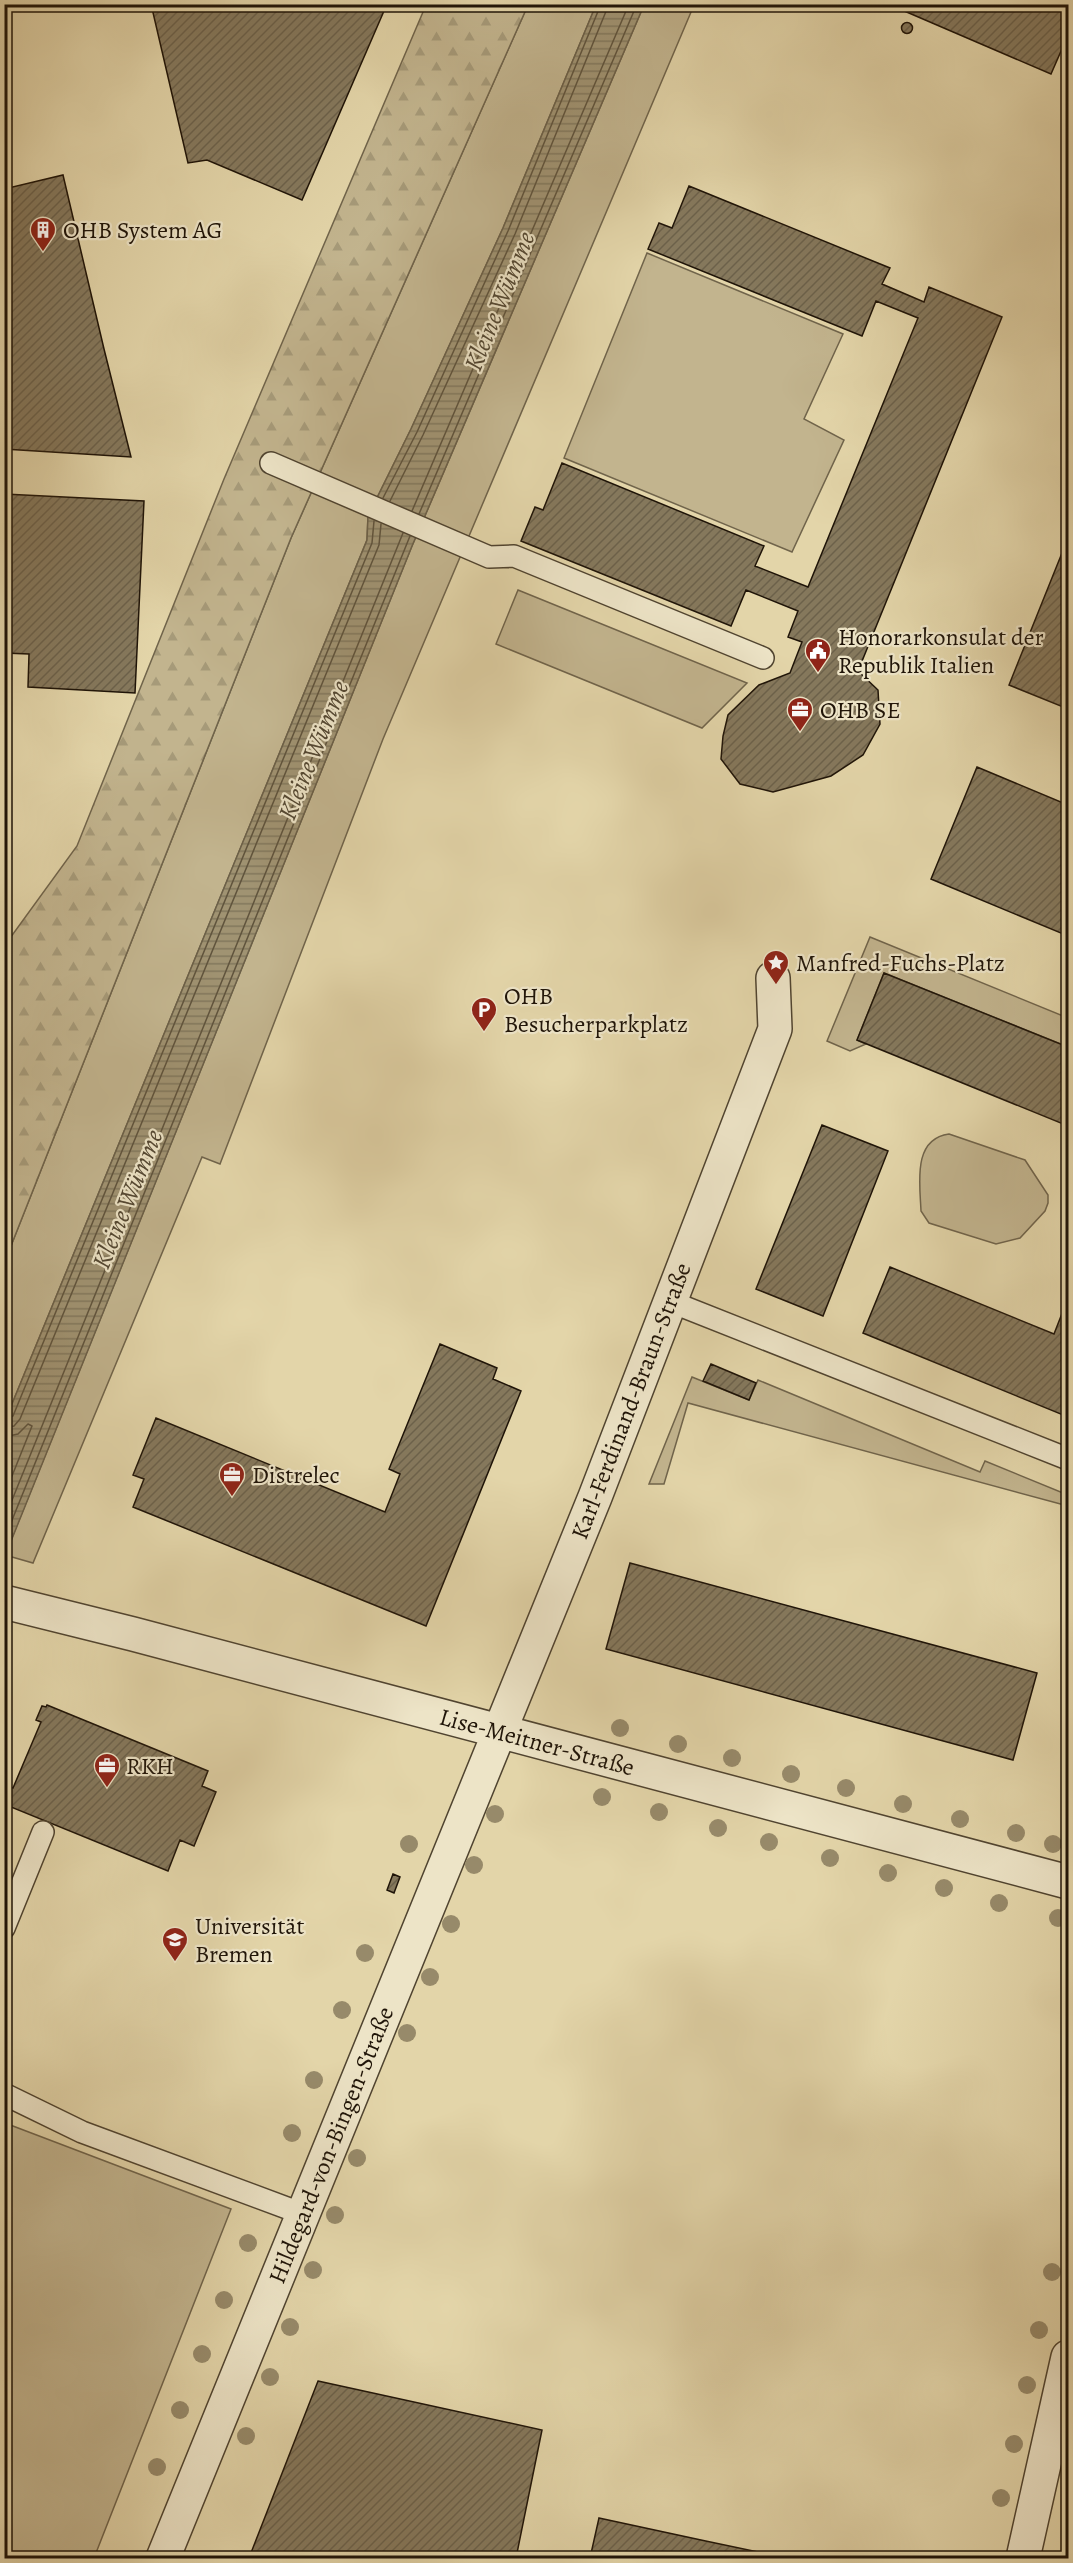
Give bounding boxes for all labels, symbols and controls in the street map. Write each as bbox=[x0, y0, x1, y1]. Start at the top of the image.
place label: OHB System AG bbox=[63, 214, 223, 246]
building icon: OHB System AG bbox=[28, 215, 58, 253]
water label: Kleine Wümme bbox=[456, 226, 543, 376]
place label: Honorarkonsulat der Republik Italien bbox=[838, 621, 1044, 681]
public building icon: Honorarkonsulat der Republik Italien bbox=[803, 636, 833, 674]
water label: Kleine Wümme bbox=[270, 675, 357, 825]
place label: OHB SE bbox=[820, 694, 901, 726]
office icon: OHB SE bbox=[785, 695, 815, 733]
place label: Manfred-Fuchs-Platz bbox=[796, 947, 1005, 979]
place icon: Manfred-Fuchs-Platz bbox=[761, 948, 791, 986]
place label: OHB Besucherparkplatz bbox=[504, 980, 688, 1040]
parking icon: OHB Besucherparkplatz bbox=[469, 995, 499, 1033]
water label: Kleine Wümme bbox=[84, 1124, 171, 1274]
street label: Karl-Ferdinand-Braun-Straße bbox=[563, 1258, 699, 1544]
place label: Distrelec bbox=[252, 1459, 340, 1491]
office icon: Distrelec bbox=[217, 1460, 247, 1498]
street label: Lise-Meitner-Straße bbox=[436, 1701, 638, 1783]
place label: RKH bbox=[126, 1750, 174, 1782]
office icon: RKH bbox=[92, 1751, 122, 1789]
place label: Universität Bremen bbox=[195, 1910, 305, 1970]
school or university icon: Universität Bremen bbox=[160, 1925, 190, 1963]
street label: Hildegard-von-Bingen-Straße bbox=[261, 2002, 401, 2288]

